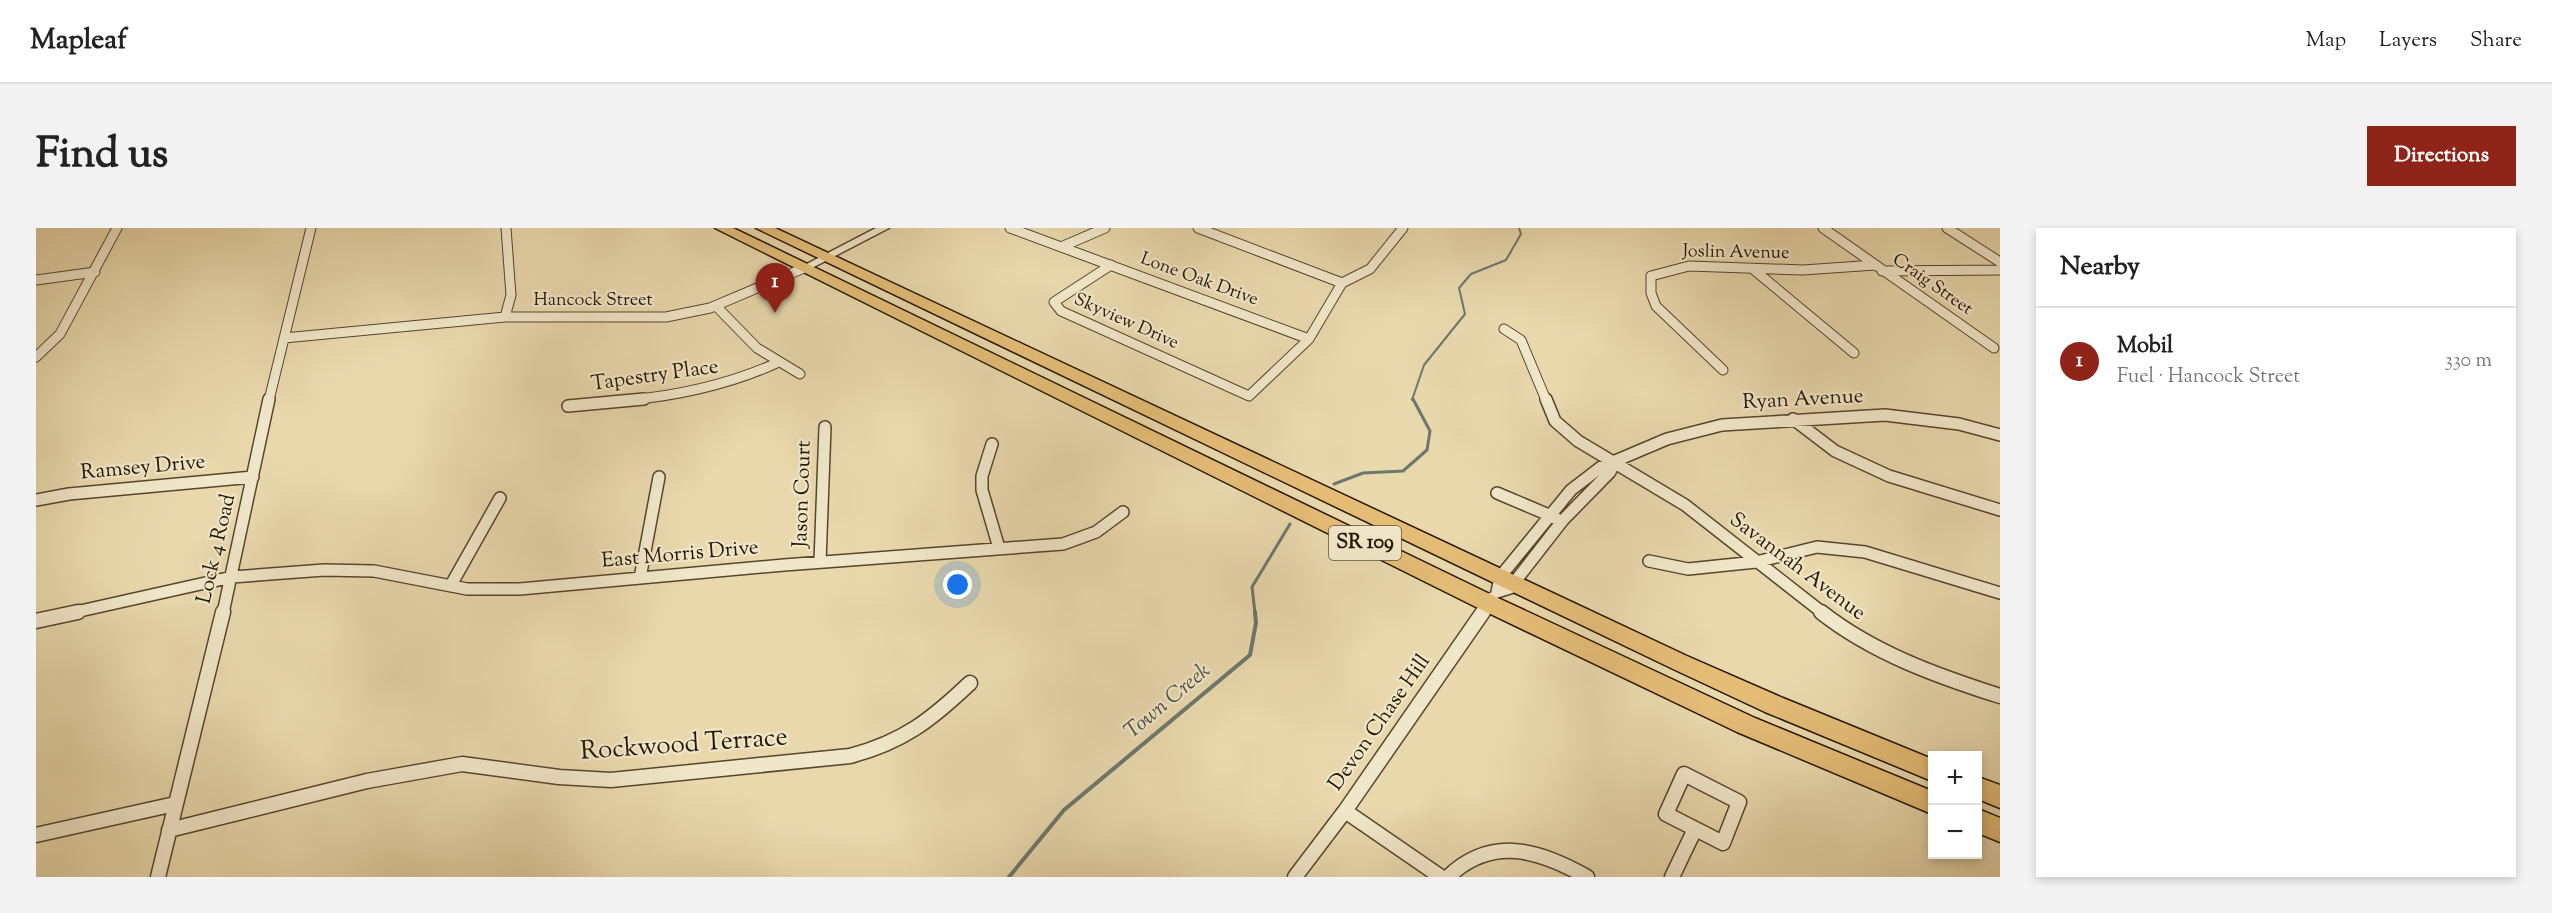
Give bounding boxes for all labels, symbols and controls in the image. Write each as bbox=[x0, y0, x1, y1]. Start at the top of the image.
text: Mapleaf bbox=[30, 21, 127, 61]
text: Map bbox=[2306, 26, 2346, 56]
text: Layers bbox=[2379, 26, 2437, 56]
text: Share bbox=[2470, 26, 2522, 56]
text: Find us bbox=[36, 126, 168, 186]
button: Directions bbox=[2367, 126, 2516, 186]
street label: Joslin Avenue bbox=[1681, 239, 1790, 267]
street label: Lone Oak Drive bbox=[1136, 247, 1262, 313]
street label: Craig Street bbox=[1886, 248, 1978, 322]
text: Nearby bbox=[2060, 249, 2140, 286]
pin: 1 bbox=[756, 264, 794, 313]
street label: Skyview Drive bbox=[1069, 287, 1183, 357]
street label: Hancock Street bbox=[533, 288, 653, 314]
text: Mobil bbox=[2117, 331, 2173, 363]
text: 1 bbox=[2076, 347, 2083, 376]
text: 330 m bbox=[2445, 347, 2492, 376]
street label: Tapestry Place bbox=[589, 352, 721, 400]
text: Fuel · Hancock Street bbox=[2117, 363, 2300, 392]
street label: Ryan Avenue bbox=[1742, 382, 1864, 418]
street label: Jason Court bbox=[786, 440, 820, 549]
street label: Ramsey Drive bbox=[79, 448, 207, 488]
street label: Lock 4 Road bbox=[190, 491, 244, 607]
street label: Savannah Avenue bbox=[1722, 506, 1872, 628]
road number: SR 109 bbox=[1329, 526, 1401, 560]
street label: East Morris Drive bbox=[600, 533, 760, 577]
your location bbox=[943, 570, 972, 599]
street label: Devon Chase Hill bbox=[1322, 649, 1438, 797]
water label: Town Creek bbox=[1118, 656, 1218, 748]
street label: Rockwood Terrace bbox=[579, 719, 789, 771]
map controls bbox=[1928, 751, 1982, 859]
button: + bbox=[1928, 751, 1982, 805]
button: − bbox=[1928, 805, 1982, 859]

